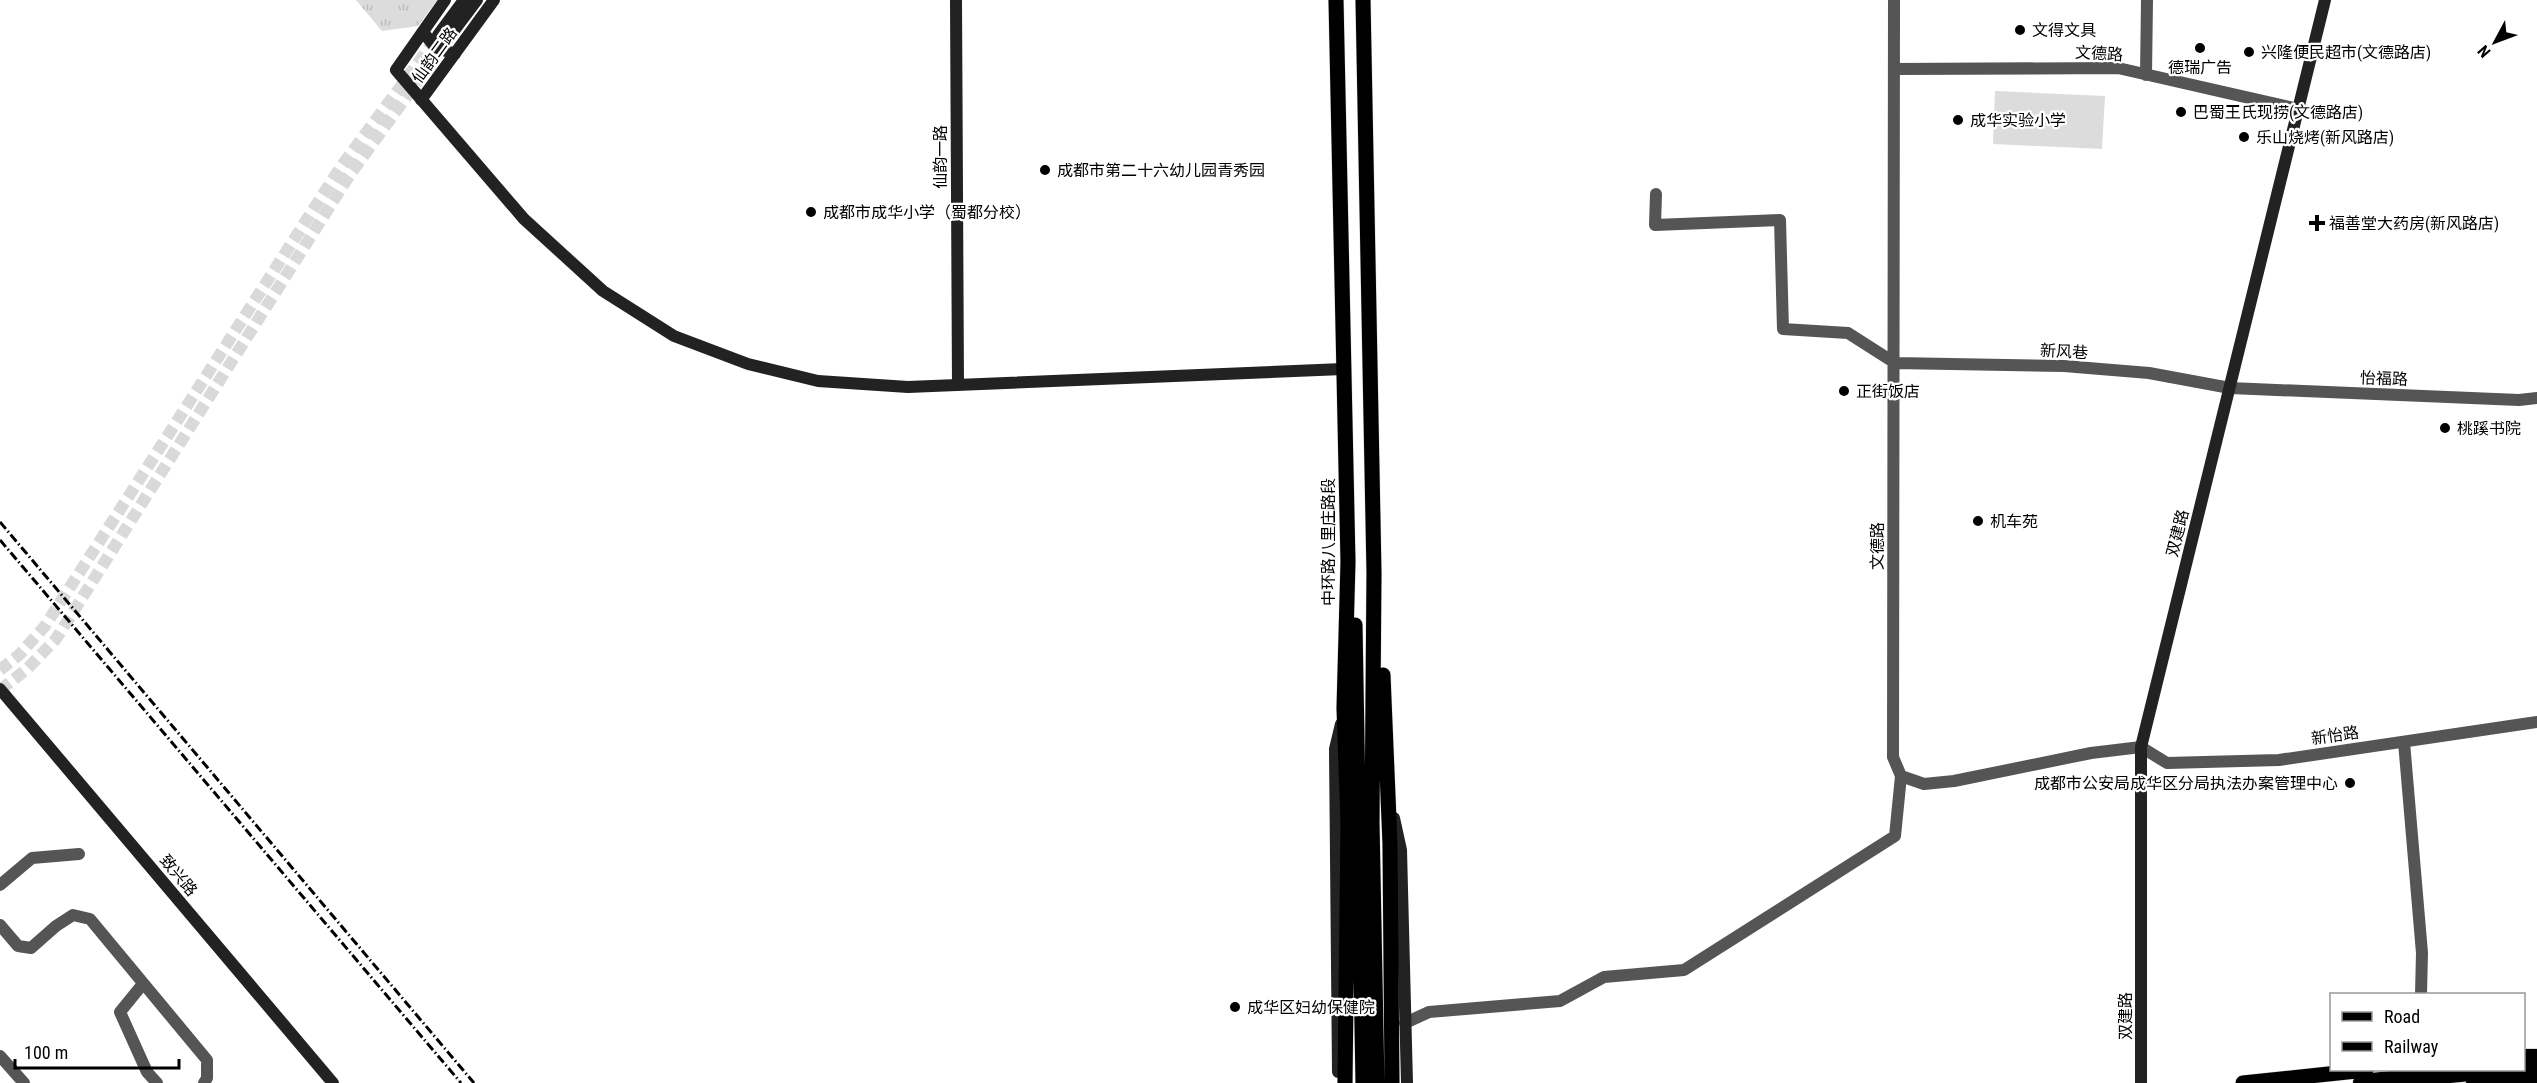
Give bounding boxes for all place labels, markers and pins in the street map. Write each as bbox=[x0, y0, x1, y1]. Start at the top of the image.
place label: 文得文具 bbox=[2032, 21, 2096, 40]
marker: 文得文具 bbox=[2013, 23, 2027, 37]
marker: 德瑞广告 bbox=[2193, 41, 2207, 55]
place label: 兴隆便民超市(文德路店) bbox=[2261, 43, 2431, 62]
marker: 兴隆便民超市(文德路店) bbox=[2242, 45, 2256, 59]
place label: 德瑞广告 bbox=[2168, 58, 2232, 77]
place label: 巴蜀王氏现捞(文德路店) bbox=[2193, 103, 2363, 122]
marker: 巴蜀王氏现捞(文德路店) bbox=[2174, 105, 2188, 119]
place label: 成华实验小学 bbox=[1970, 111, 2066, 130]
marker: 成华实验小学 bbox=[1951, 113, 1965, 127]
place label: 乐山烧烤(新风路店) bbox=[2256, 128, 2394, 147]
marker: 乐山烧烤(新风路店) bbox=[2237, 130, 2251, 144]
place label: 成都市第二十六幼儿园青秀园 bbox=[1057, 161, 1265, 180]
marker: 成都市第二十六幼儿园青秀园 bbox=[1038, 163, 1052, 177]
place label: 成都市成华小学（蜀都分校） bbox=[823, 203, 1031, 222]
marker: 成都市成华小学（蜀都分校） bbox=[804, 205, 818, 219]
place label: 福善堂大药房(新风路店) bbox=[2329, 214, 2499, 233]
marker: 福善堂大药房(新风路店) bbox=[2310, 216, 2324, 230]
place label: 正街饭店 bbox=[1856, 382, 1920, 401]
marker: 正街饭店 bbox=[1837, 384, 1851, 398]
place label: 桃蹊书院 bbox=[2457, 419, 2521, 438]
marker: 桃蹊书院 bbox=[2438, 421, 2452, 435]
place label: 机车苑 bbox=[1990, 512, 2038, 531]
marker: 机车苑 bbox=[1971, 514, 1985, 528]
place label: 成都市公安局成华区分局执法办案管理中心 bbox=[2034, 774, 2338, 793]
marker: 成都市公安局成华区分局执法办案管理中心 bbox=[2343, 776, 2357, 790]
place label: 成华区妇幼保健院 bbox=[1247, 998, 1375, 1017]
marker: 成华区妇幼保健院 bbox=[1228, 1000, 1242, 1014]

